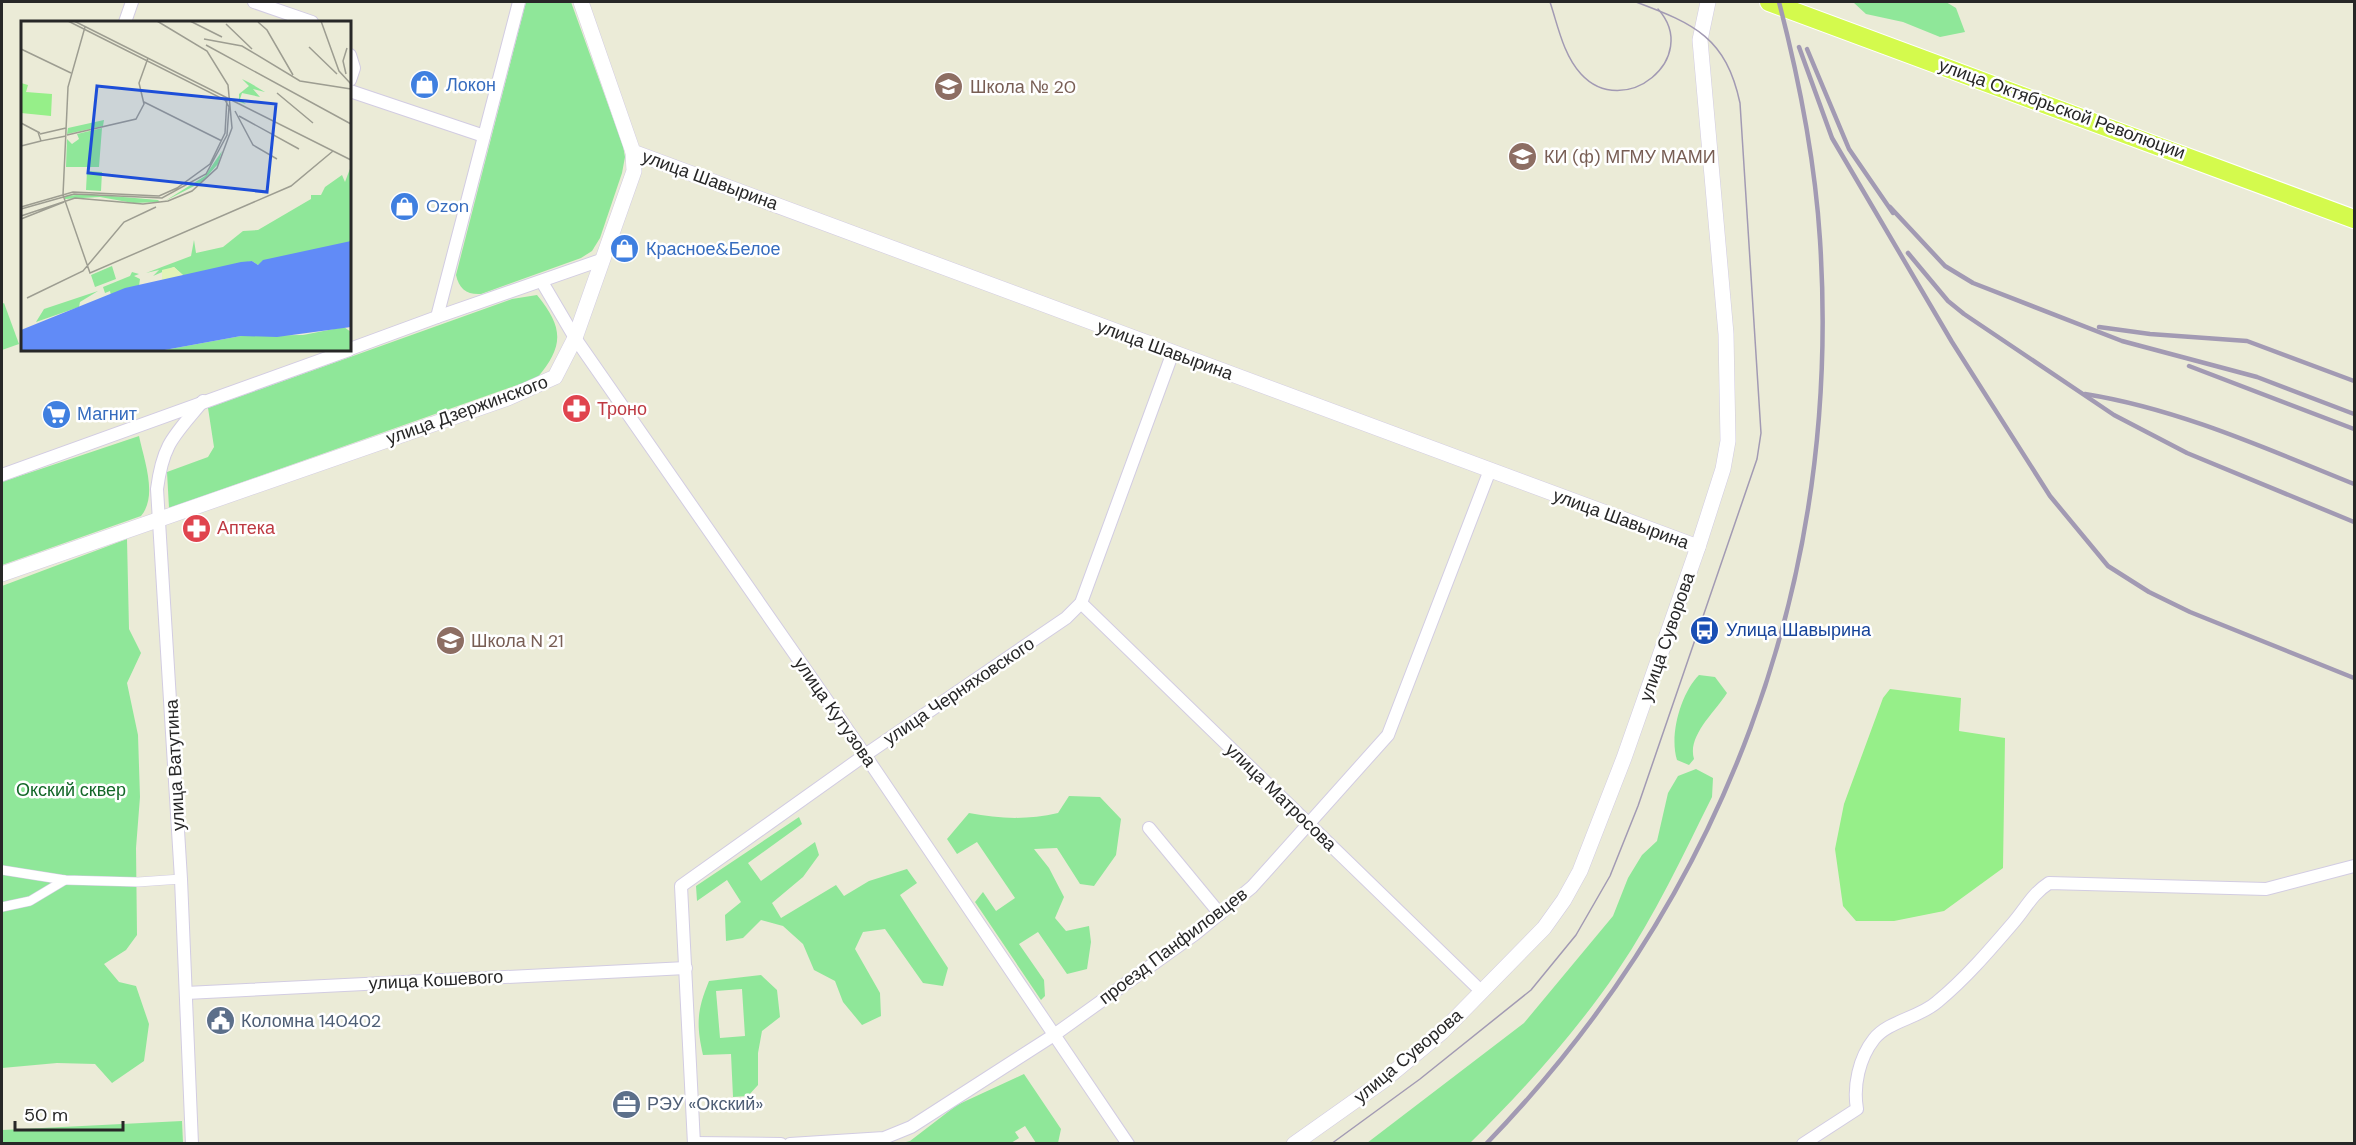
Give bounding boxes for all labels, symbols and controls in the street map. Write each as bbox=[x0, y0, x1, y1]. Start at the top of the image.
inset map bbox=[21, 21, 351, 351]
street label: улица Октябрьской Революции bbox=[1935, 53, 2189, 165]
shop icon: Локон bbox=[409, 69, 441, 101]
school or university icon: Школа № 20 bbox=[933, 71, 965, 103]
place label: Локон bbox=[446, 73, 496, 97]
place label: Школа № 20 bbox=[970, 75, 1076, 99]
school or university icon: КИ (ф) МГМУ МАМИ bbox=[1507, 141, 1539, 173]
street label: улица Шавырина bbox=[639, 144, 782, 216]
place label: КИ (ф) МГМУ МАМИ bbox=[1544, 145, 1716, 169]
shop icon: Ozon bbox=[389, 190, 421, 222]
place label: Ozon bbox=[426, 194, 469, 218]
shop icon: Красное&Белое bbox=[609, 233, 641, 265]
place label: Красное&Белое bbox=[646, 237, 781, 261]
street label: улица Шавырина bbox=[1094, 314, 1237, 386]
street label: улица Дзержинского bbox=[383, 370, 551, 450]
pharmacy icon: Троно bbox=[560, 393, 592, 425]
place label: Троно bbox=[597, 397, 647, 421]
supermarket icon: Магнит bbox=[40, 398, 72, 430]
place label: Магнит bbox=[77, 402, 137, 426]
street label: улица Шавырина bbox=[1550, 483, 1693, 555]
pharmacy icon: Аптека bbox=[180, 512, 212, 544]
place label: Аптека bbox=[217, 516, 276, 540]
street label: улица Суворова bbox=[1634, 568, 1701, 705]
bus stop icon: Улица Шавырина bbox=[1689, 614, 1721, 646]
place label: Улица Шавырина bbox=[1726, 618, 1872, 642]
school or university icon: Школа N 21 bbox=[434, 625, 466, 657]
place label: Школа N 21 bbox=[471, 629, 564, 653]
street label: улица Черняховского bbox=[879, 631, 1039, 751]
street label: улица Кутузова bbox=[788, 652, 882, 772]
street label: улица Ватутина bbox=[160, 698, 190, 831]
street label: улица Матросова bbox=[1220, 738, 1343, 857]
park label: Окский сквер bbox=[16, 778, 126, 802]
street label: проезд Панфиловцев bbox=[1094, 882, 1252, 1010]
street label: улица Кошевого bbox=[368, 964, 504, 996]
street label: улица Суворова bbox=[1349, 1003, 1468, 1109]
public building icon: Коломна 140402 bbox=[204, 1005, 236, 1037]
place label: Коломна 140402 bbox=[241, 1009, 381, 1033]
office icon: РЭУ «Окский» bbox=[610, 1088, 642, 1120]
place label: РЭУ «Окский» bbox=[647, 1092, 764, 1116]
scale bar bbox=[15, 1094, 123, 1132]
text: 50 m bbox=[24, 1103, 68, 1127]

